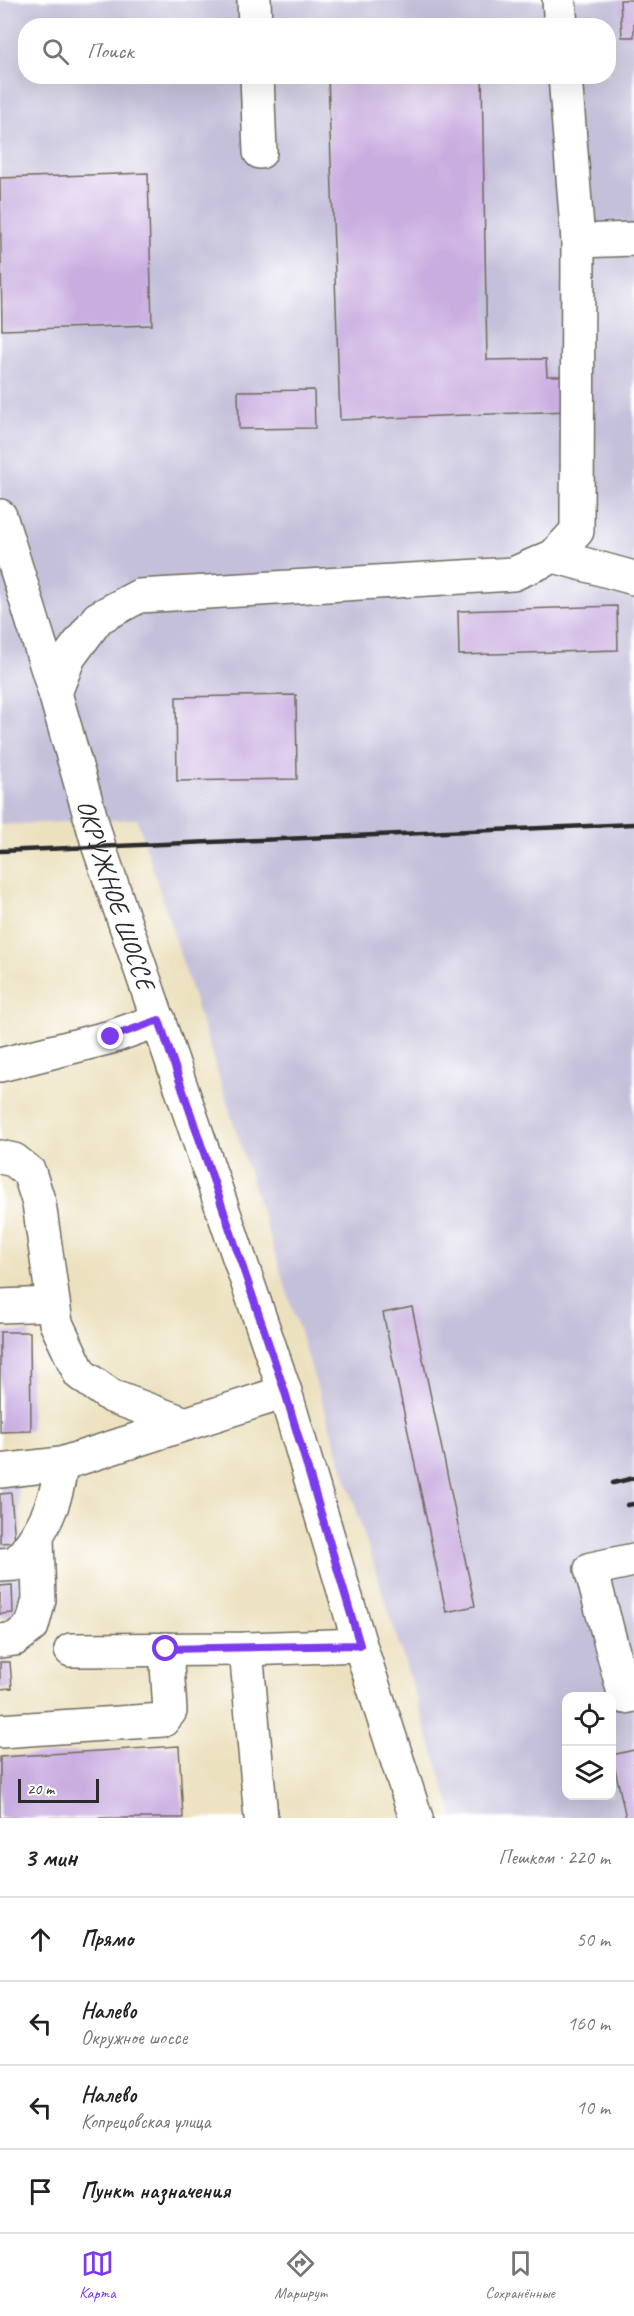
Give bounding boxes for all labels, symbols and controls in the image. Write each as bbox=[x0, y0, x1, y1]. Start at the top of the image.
search box bbox=[18, 18, 616, 84]
icon: search bbox=[39, 35, 72, 68]
text: Поиск bbox=[87, 37, 133, 65]
street label: ОКРУЖНОЕ ШОССЕ bbox=[69, 796, 164, 997]
route end bbox=[97, 1023, 123, 1049]
route start bbox=[152, 1635, 178, 1661]
map controls bbox=[562, 1692, 616, 1800]
button: locate bbox=[562, 1692, 616, 1746]
button: layers bbox=[562, 1746, 616, 1800]
scale bar bbox=[18, 1776, 99, 1804]
text: 20 m bbox=[27, 1779, 54, 1799]
text: 3 мин bbox=[24, 1841, 77, 1874]
text: Пешком · 220 m bbox=[498, 1845, 610, 1870]
icon: ahead bbox=[24, 1923, 57, 1956]
text: Прямо bbox=[81, 1925, 133, 1953]
text: 50 m bbox=[576, 1927, 610, 1952]
text: Налево bbox=[81, 1997, 137, 2025]
icon: left bbox=[24, 2007, 57, 2040]
text: 160 m bbox=[567, 2011, 610, 2036]
text: Окружное шоссе bbox=[81, 2025, 187, 2050]
text: Налево bbox=[81, 2081, 137, 2109]
icon: left bbox=[24, 2091, 57, 2124]
text: 10 m bbox=[576, 2095, 610, 2120]
text: Копрецовская улица bbox=[81, 2109, 210, 2134]
icon: arrive bbox=[24, 2175, 57, 2208]
text: Пункт назначения bbox=[81, 2177, 230, 2205]
tab: Карта bbox=[79, 2247, 116, 2303]
tab: Маршрут bbox=[274, 2247, 327, 2303]
tab: Сохранённые bbox=[485, 2247, 555, 2303]

